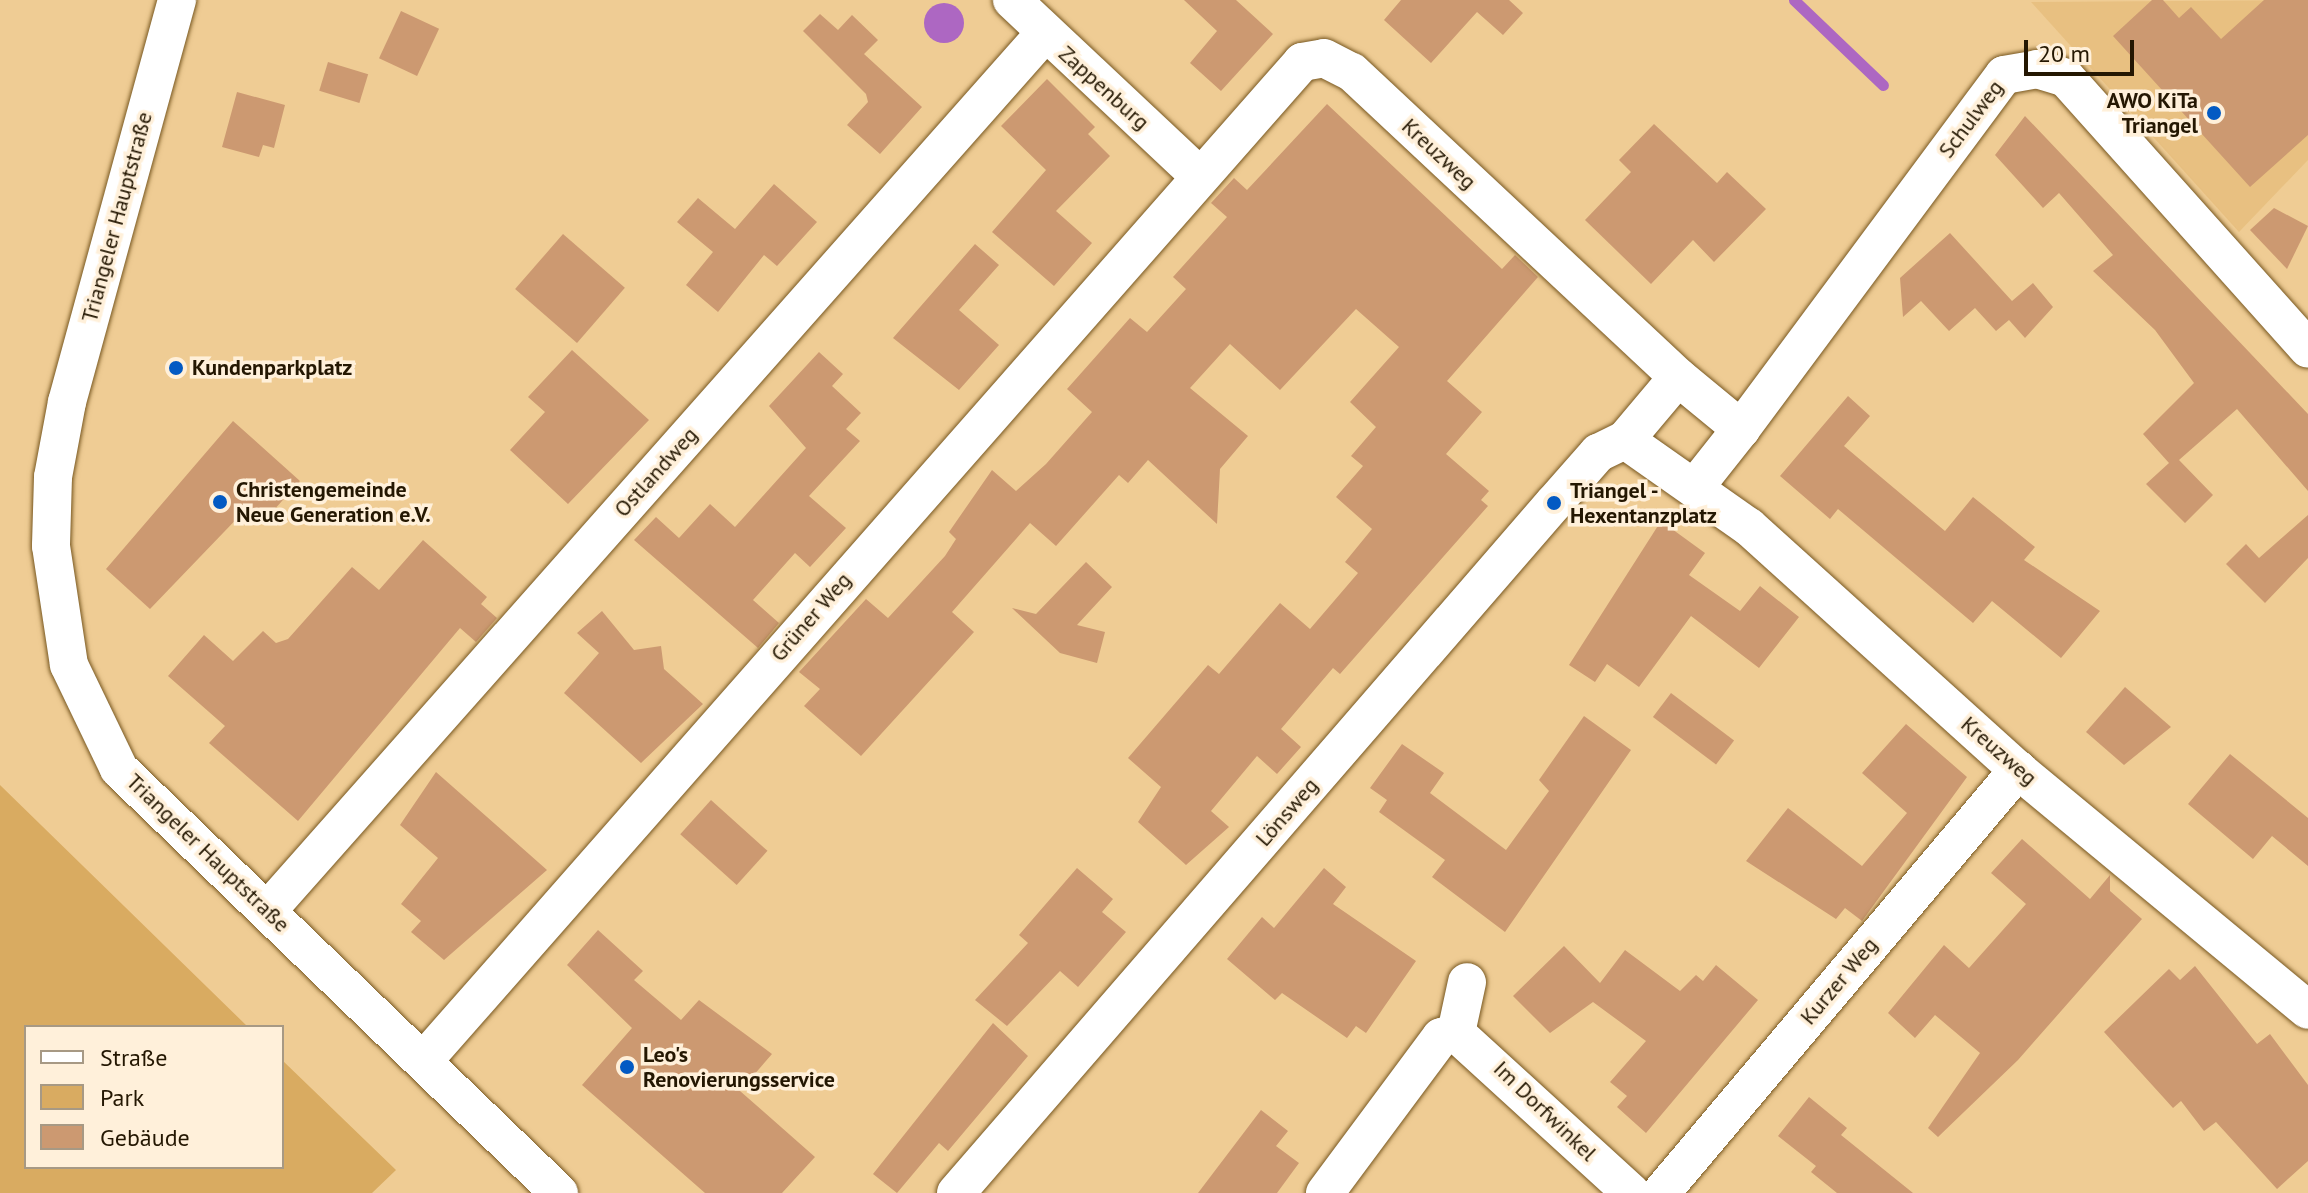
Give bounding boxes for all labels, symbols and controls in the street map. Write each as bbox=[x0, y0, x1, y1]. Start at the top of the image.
scale bar bbox=[2028, 24, 2138, 74]
text: 20 m bbox=[2038, 38, 2090, 69]
street label: Zappenburg bbox=[1053, 41, 1155, 135]
street label: Schulweg bbox=[1933, 75, 2009, 163]
place label: AWO KiTa Triangel bbox=[2106, 87, 2198, 138]
marker: AWO KiTa Triangel bbox=[2205, 104, 2223, 122]
street label: Triangeler Hauptstraße bbox=[76, 109, 158, 325]
street label: Kreuzweg bbox=[1396, 113, 1482, 195]
place label: Kundenparkplatz bbox=[192, 355, 352, 381]
marker: Kundenparkplatz bbox=[167, 359, 185, 377]
street label: Ostlandweg bbox=[609, 422, 703, 522]
place label: Christengemeinde Neue Generation e.V. bbox=[236, 476, 431, 528]
place label: Triangel - Hexentanzplatz bbox=[1570, 477, 1717, 528]
marker: Christengemeinde Neue Generation e.V. bbox=[211, 493, 229, 511]
marker: Triangel - Hexentanzplatz bbox=[1545, 494, 1563, 512]
street label: Grüner Weg bbox=[765, 567, 857, 667]
street label: Kreuzweg bbox=[1956, 711, 2042, 791]
street label: Triangeler Hauptstraße bbox=[121, 768, 295, 938]
street label: Lönsweg bbox=[1250, 772, 1324, 852]
street label: Kurzer Weg bbox=[1795, 932, 1883, 1030]
legend bbox=[24, 1025, 284, 1169]
place label: Leo's Renovierungsservice bbox=[643, 1041, 835, 1092]
text: Straße bbox=[100, 1042, 167, 1073]
street label: Im Dorfwinkel bbox=[1488, 1055, 1602, 1167]
marker: Leo's Renovierungsservice bbox=[618, 1058, 636, 1076]
text: Park bbox=[100, 1082, 144, 1113]
text: Gebäude bbox=[100, 1122, 190, 1153]

